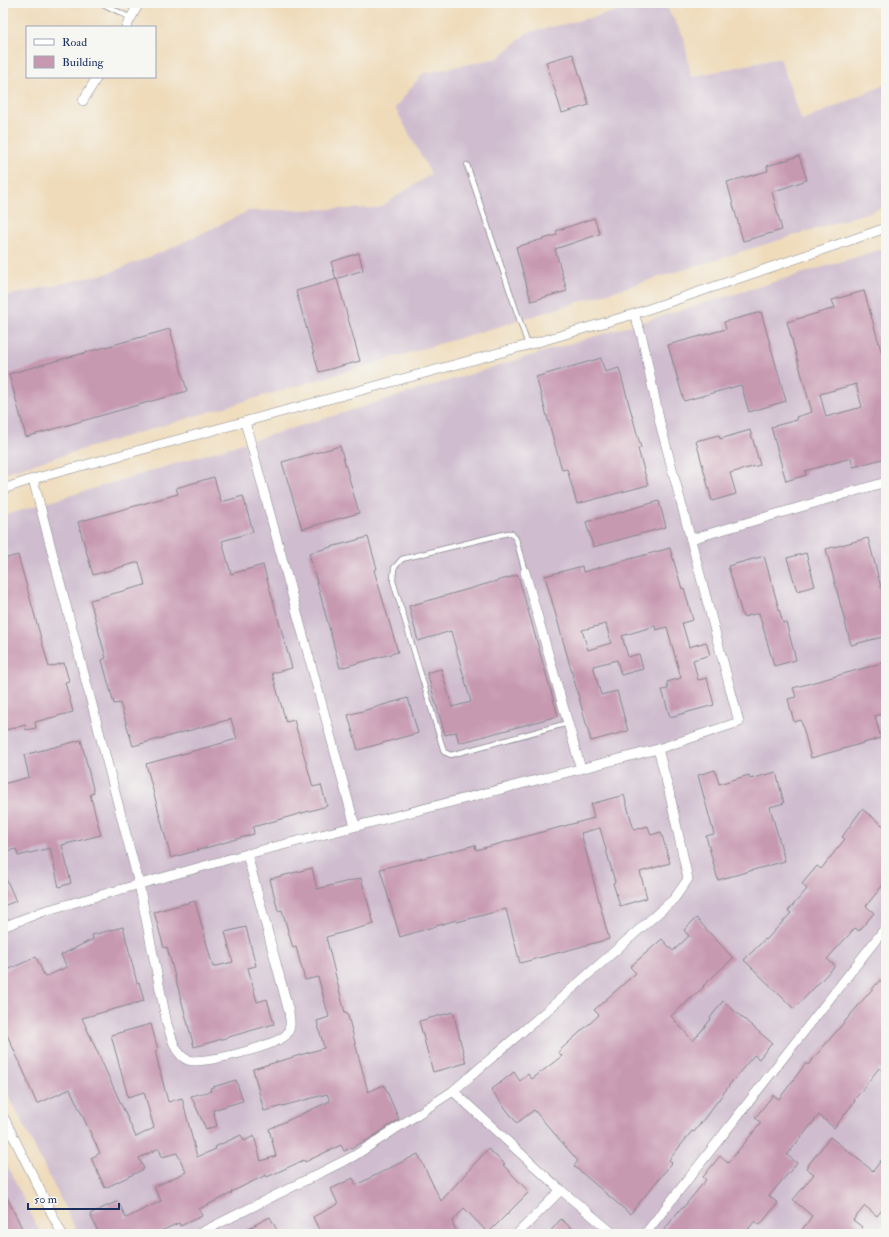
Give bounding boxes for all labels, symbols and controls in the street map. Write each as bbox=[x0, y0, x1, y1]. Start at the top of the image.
legend bbox=[26, 26, 156, 78]
text: Road bbox=[62, 35, 87, 50]
text: Building bbox=[62, 55, 105, 70]
scale bar bbox=[28, 1185, 119, 1211]
text: 50 m bbox=[34, 1192, 58, 1207]

